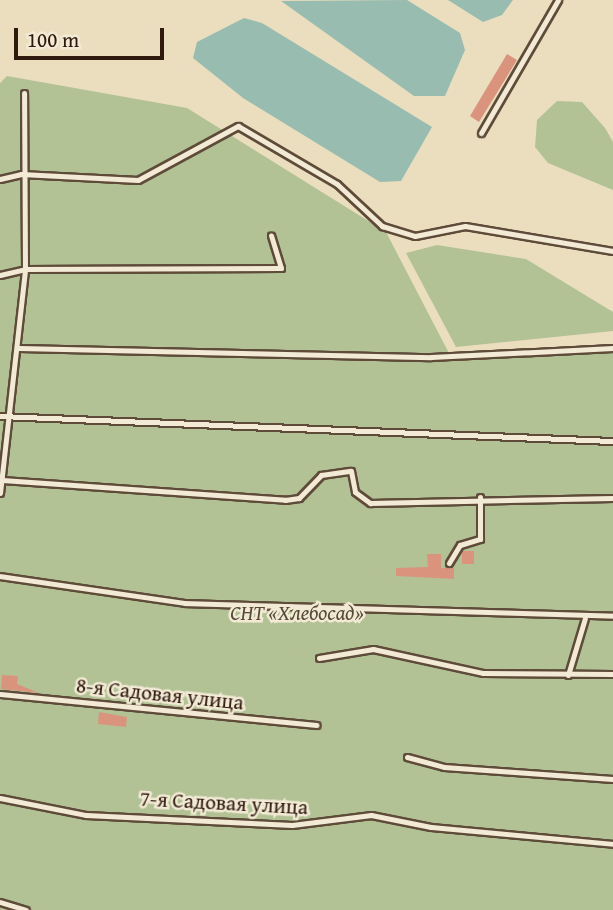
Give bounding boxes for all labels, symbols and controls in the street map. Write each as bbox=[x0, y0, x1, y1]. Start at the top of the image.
scale bar bbox=[18, 14, 168, 58]
text: 100 m bbox=[27, 24, 79, 55]
park label: СНТ «Хлебосад» bbox=[230, 600, 364, 626]
street label: 8-я Садовая улица bbox=[75, 673, 245, 715]
street label: 7-я Садовая улица bbox=[139, 786, 309, 820]

